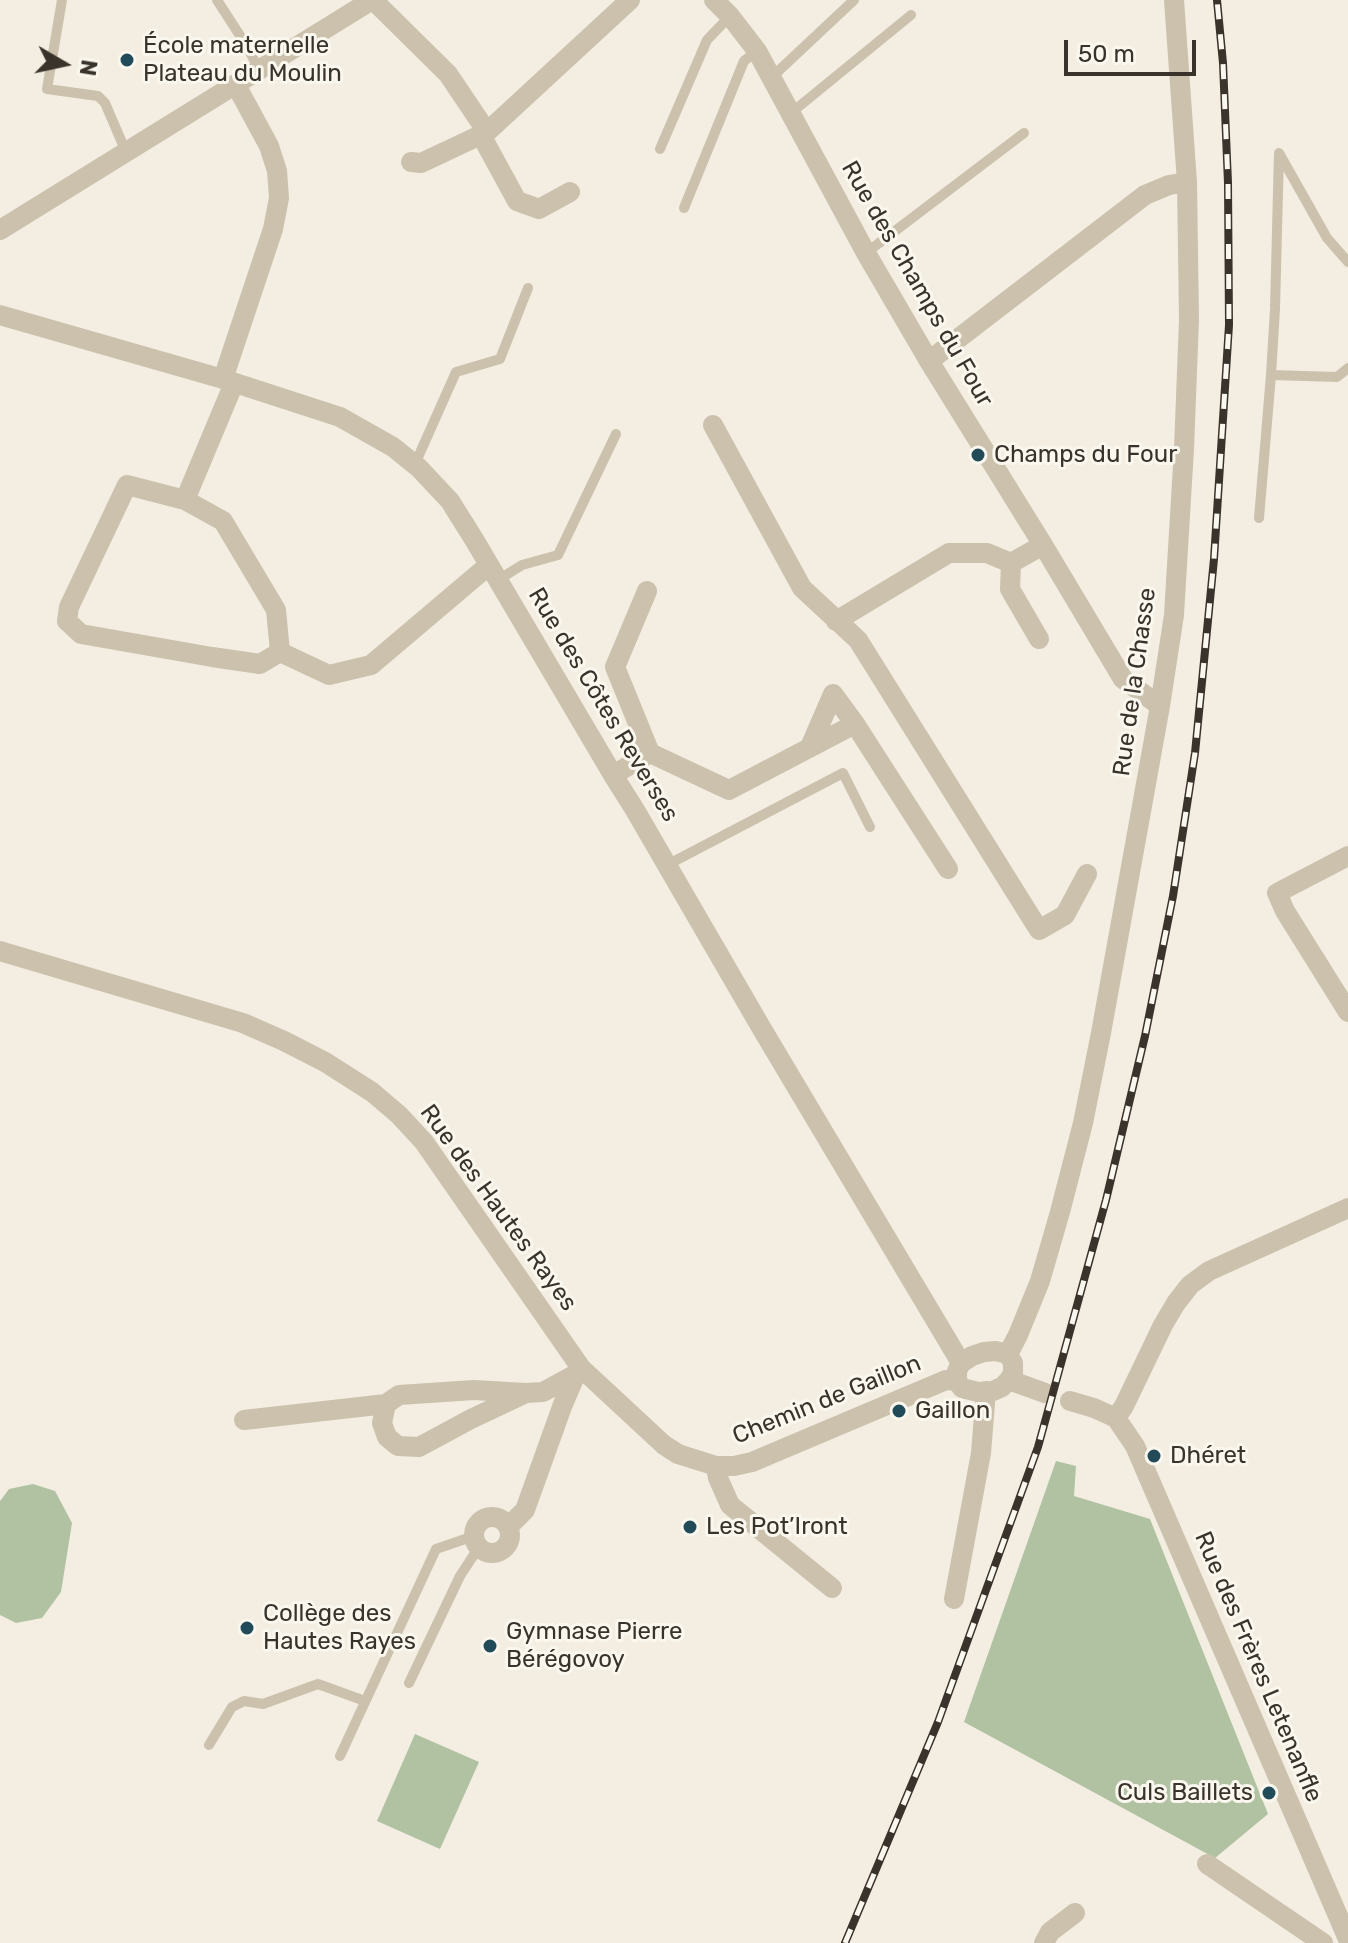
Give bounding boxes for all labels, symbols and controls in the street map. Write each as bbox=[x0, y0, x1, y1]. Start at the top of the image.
north arrow bbox=[24, 24, 104, 104]
scale bar bbox=[1068, 24, 1200, 74]
place label: École maternelle Plateau du Moulin bbox=[143, 32, 342, 88]
text: 50 m bbox=[1078, 40, 1135, 68]
marker: École maternelle Plateau du Moulin bbox=[118, 51, 136, 69]
text: N bbox=[74, 58, 103, 78]
street label: Rue des Champs du Four bbox=[835, 156, 999, 412]
place label: Champs du Four bbox=[994, 441, 1177, 469]
marker: Champs du Four bbox=[969, 446, 987, 464]
street label: Rue des Côtes Reverses bbox=[522, 583, 684, 827]
street label: Rue de la Chasse bbox=[1108, 586, 1162, 778]
street label: Rue des Hautes Rayes bbox=[413, 1099, 583, 1317]
street label: Chemin de Gaillon bbox=[729, 1349, 925, 1451]
place label: Gaillon bbox=[915, 1397, 990, 1425]
marker: Gaillon bbox=[890, 1402, 908, 1420]
place label: Dhéret bbox=[1170, 1442, 1246, 1470]
marker: Dhéret bbox=[1145, 1447, 1163, 1465]
place label: Les Pot’Iront bbox=[706, 1513, 848, 1541]
marker: Les Pot’Iront bbox=[681, 1518, 699, 1536]
street label: Rue des Frères Letenanfle bbox=[1188, 1527, 1328, 1807]
place label: Collège des Hautes Rayes bbox=[263, 1600, 416, 1656]
place label: Gymnase Pierre Bérégovoy bbox=[506, 1618, 682, 1674]
marker: Collège des Hautes Rayes bbox=[238, 1619, 256, 1637]
marker: Gymnase Pierre Bérégovoy bbox=[481, 1637, 499, 1655]
place label: Culs Baillets bbox=[1117, 1779, 1253, 1807]
marker: Culs Baillets bbox=[1260, 1784, 1278, 1802]

